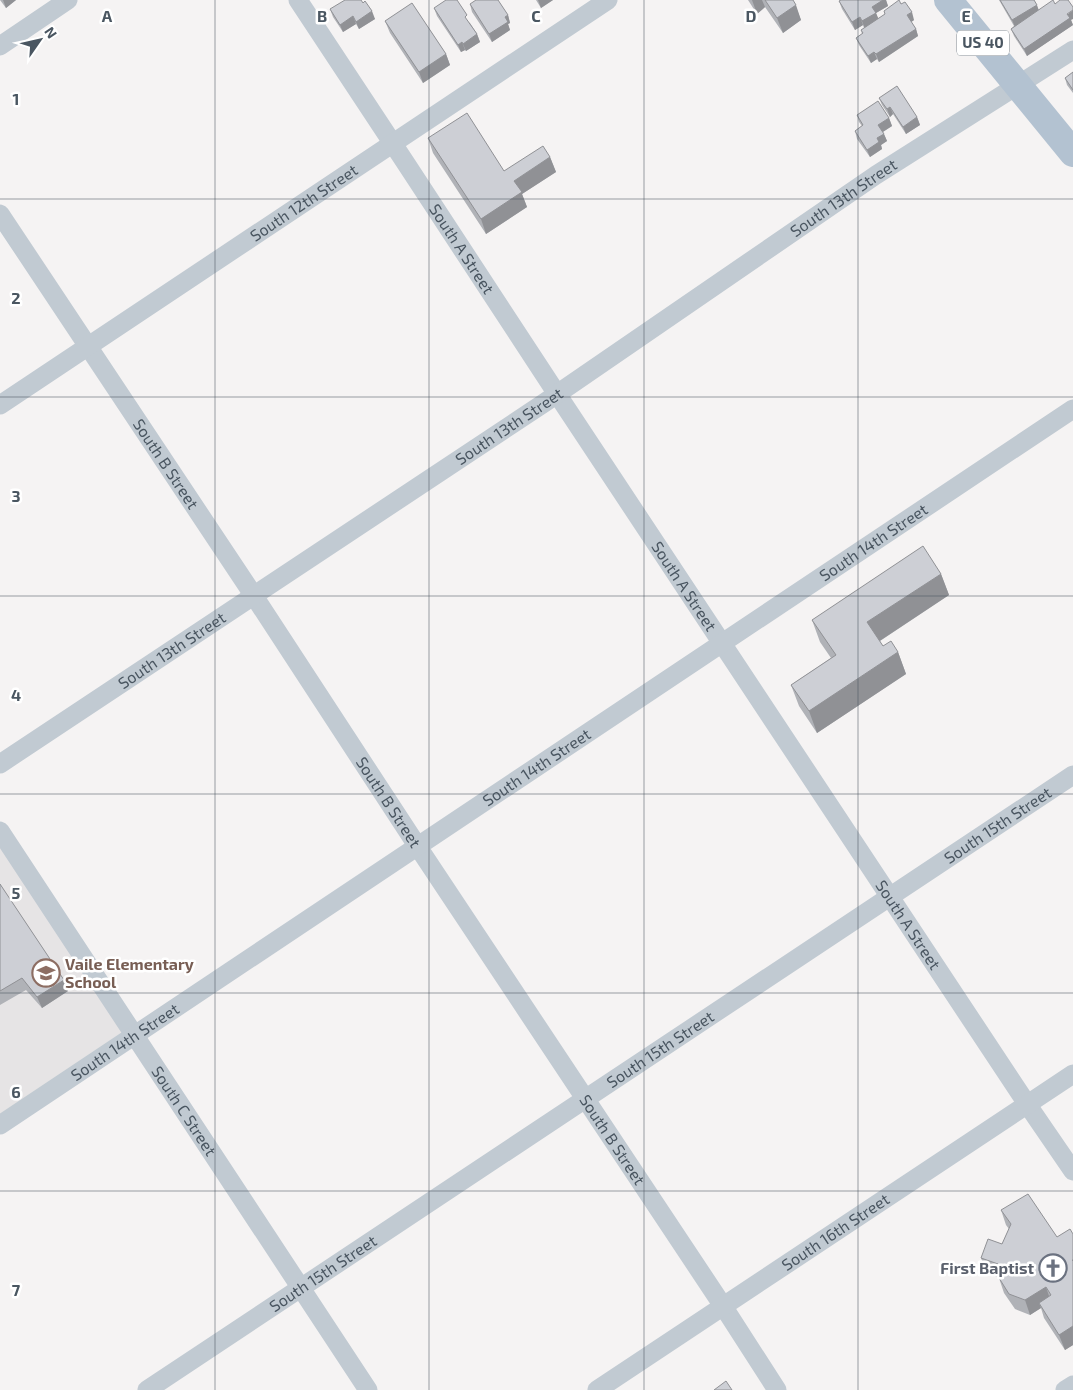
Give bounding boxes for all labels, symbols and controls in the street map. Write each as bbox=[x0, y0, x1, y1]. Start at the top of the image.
text: A bbox=[102, 6, 113, 25]
text: B bbox=[317, 6, 327, 25]
text: C bbox=[531, 6, 541, 25]
text: D bbox=[746, 6, 757, 25]
text: E bbox=[961, 6, 971, 25]
north arrow bbox=[15, 15, 65, 65]
text: N bbox=[41, 24, 61, 41]
road number: US 40 bbox=[957, 30, 1009, 56]
text: 1 bbox=[13, 89, 19, 108]
street label: South 13th Street bbox=[786, 154, 900, 240]
street label: South 12th Street bbox=[246, 160, 361, 245]
street label: South A Street bbox=[426, 200, 499, 297]
text: 2 bbox=[11, 288, 21, 307]
street label: South 13th Street bbox=[452, 383, 566, 468]
street label: South B Street bbox=[130, 415, 203, 512]
text: 3 bbox=[11, 486, 21, 505]
street label: South 14th Street bbox=[815, 499, 931, 585]
street label: South A Street bbox=[648, 538, 721, 634]
street label: South 13th Street bbox=[114, 607, 229, 692]
text: 4 bbox=[11, 685, 21, 704]
street label: South 14th Street bbox=[479, 724, 594, 809]
street label: South B Street bbox=[353, 753, 426, 851]
street label: South 15th Street bbox=[940, 782, 1054, 867]
street label: South A Street bbox=[872, 876, 945, 973]
text: 5 bbox=[12, 883, 21, 902]
place label: Vaile Elementary School bbox=[65, 954, 194, 991]
school or university icon: Vaile Elementary School bbox=[31, 958, 61, 988]
street label: South 14th Street bbox=[67, 998, 182, 1084]
street label: South 15th Street bbox=[603, 1006, 717, 1091]
street label: South C Street bbox=[148, 1062, 221, 1159]
text: 6 bbox=[11, 1082, 21, 1101]
street label: South B Street bbox=[576, 1091, 650, 1188]
street label: South 16th Street bbox=[778, 1189, 892, 1274]
street label: South 15th Street bbox=[265, 1230, 380, 1315]
church icon: First Baptist bbox=[1038, 1253, 1068, 1283]
place label: First Baptist bbox=[940, 1258, 1034, 1277]
text: 7 bbox=[12, 1280, 21, 1299]

